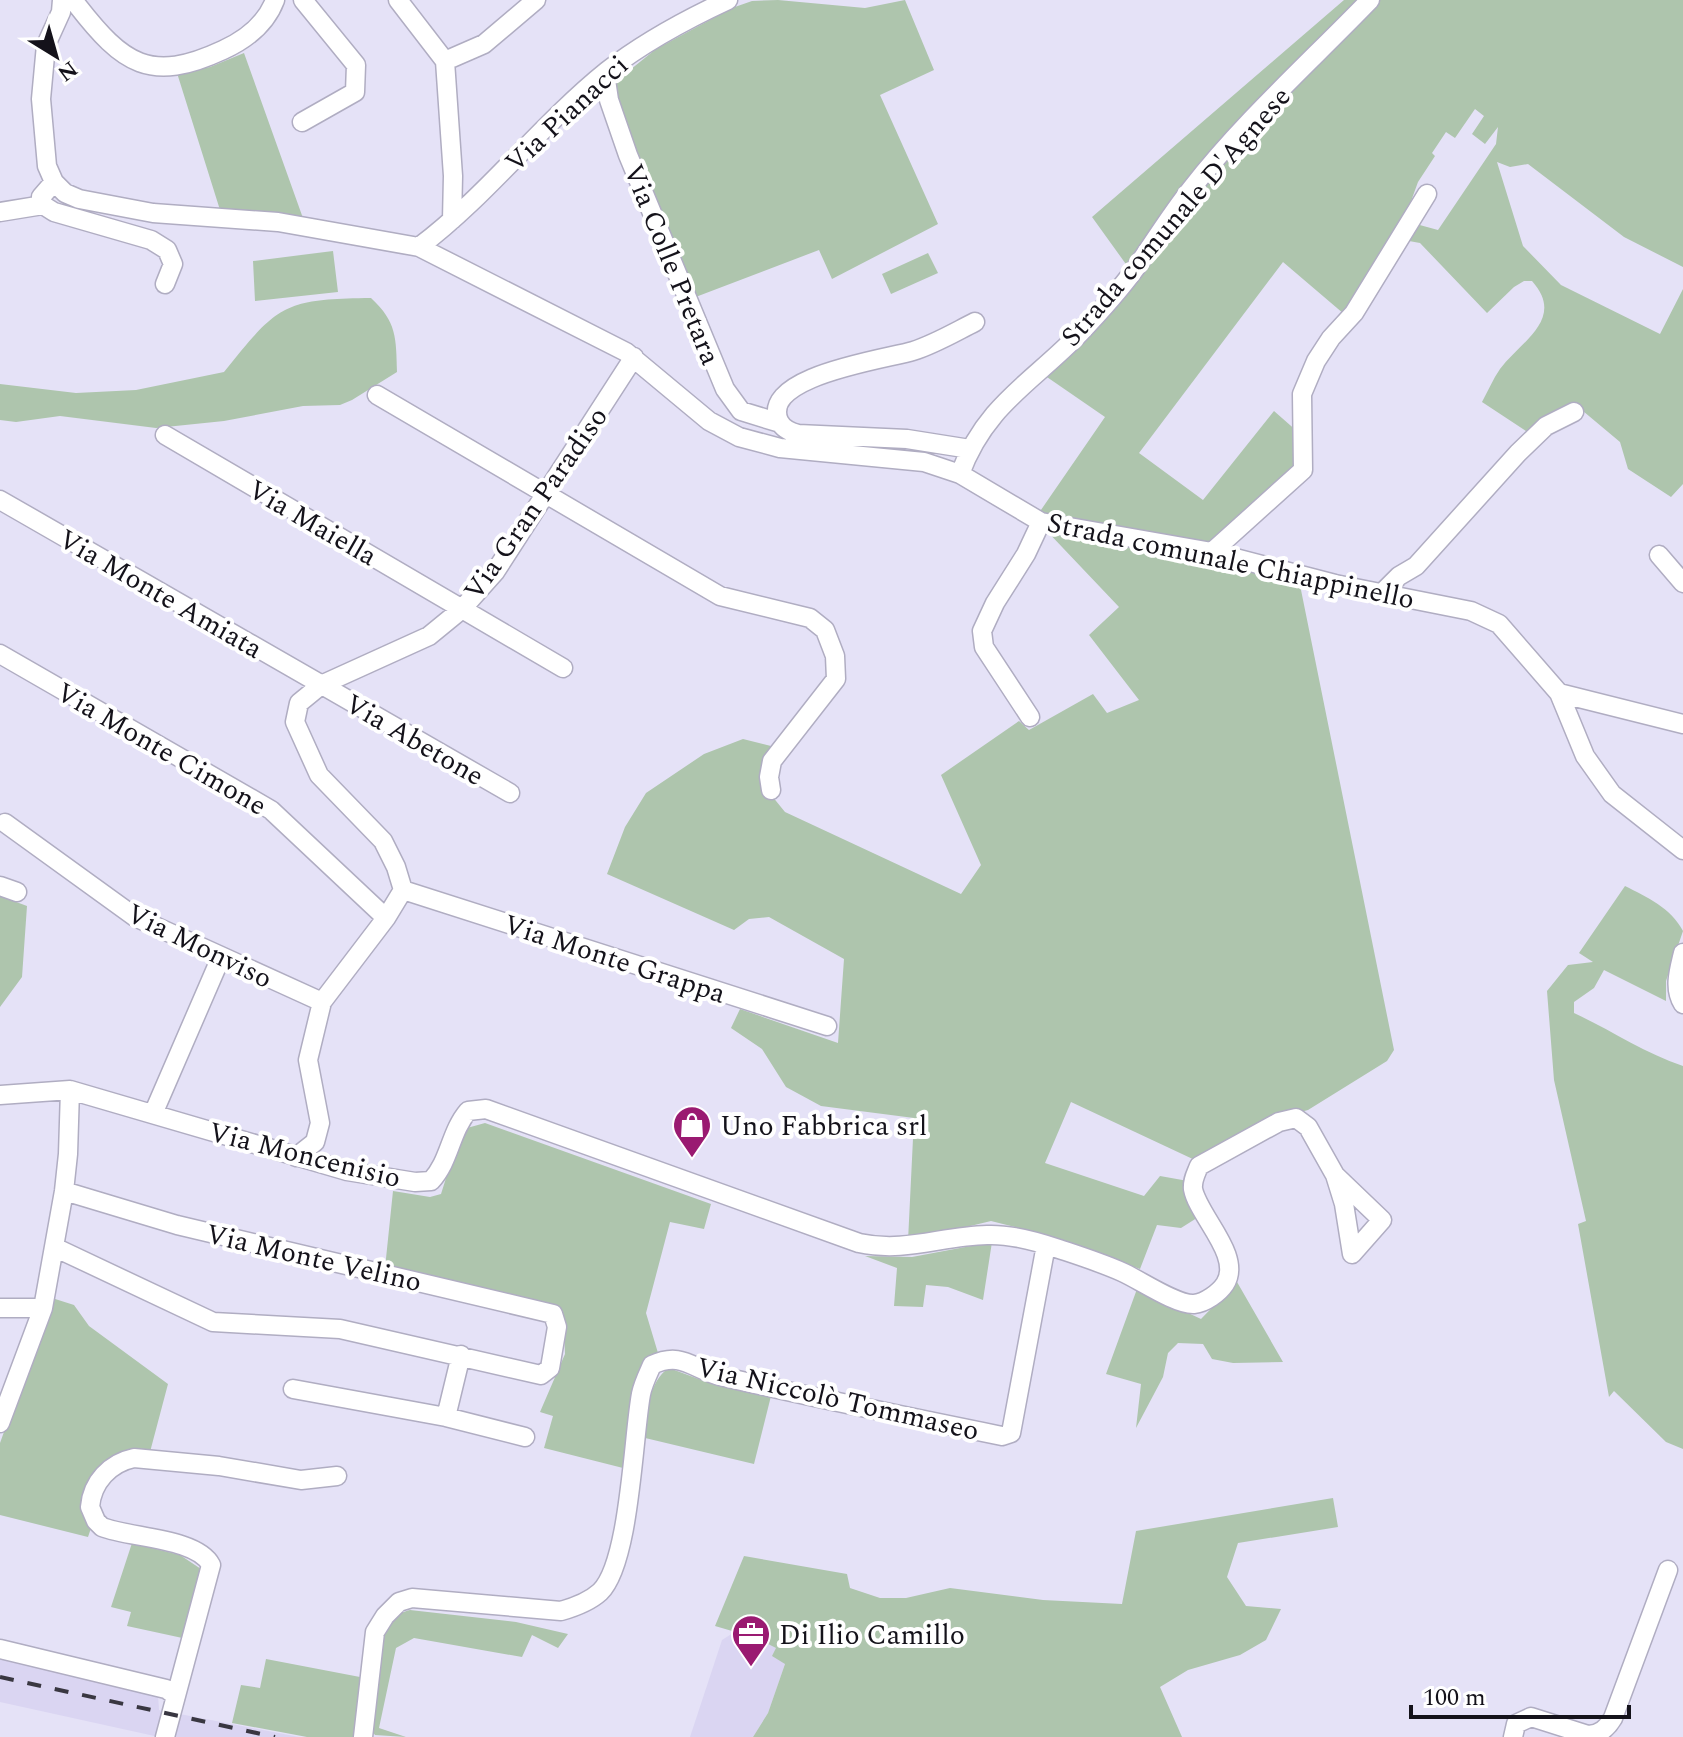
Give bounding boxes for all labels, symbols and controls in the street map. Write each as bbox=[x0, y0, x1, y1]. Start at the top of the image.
north arrow bbox=[16, 16, 96, 96]
street label: Via Pianacci bbox=[495, 45, 639, 183]
text: N bbox=[50, 52, 84, 89]
street label: Strada comunale D'Agnese bbox=[1051, 77, 1302, 357]
street label: Via Colle Pretara bbox=[612, 157, 732, 372]
street label: Via Gran Paradiso bbox=[453, 398, 619, 609]
street label: Via Maiella bbox=[239, 469, 385, 578]
street label: Strada comunale Chiappinello bbox=[1043, 502, 1418, 621]
street label: Via Monte Amiata bbox=[50, 518, 271, 671]
street label: Via Monte Cimone bbox=[48, 671, 275, 827]
street label: Via Abetone bbox=[336, 683, 492, 798]
street label: Via Monviso bbox=[119, 892, 280, 1000]
street label: Via Monte Grappa bbox=[498, 903, 731, 1016]
shop icon: Uno Fabbrica srl bbox=[671, 1104, 713, 1159]
place label: Uno Fabbrica srl bbox=[720, 1105, 927, 1148]
street label: Via Moncenisio bbox=[204, 1111, 405, 1200]
street label: Via Monte Velino bbox=[202, 1213, 426, 1304]
street label: Via Niccolò Tommaseo bbox=[692, 1346, 983, 1453]
office icon: Di Ilio Camillo bbox=[730, 1613, 772, 1668]
place label: Di Ilio Camillo bbox=[779, 1614, 965, 1657]
scale bar bbox=[1411, 1669, 1629, 1719]
text: 100 m bbox=[1423, 1680, 1486, 1716]

